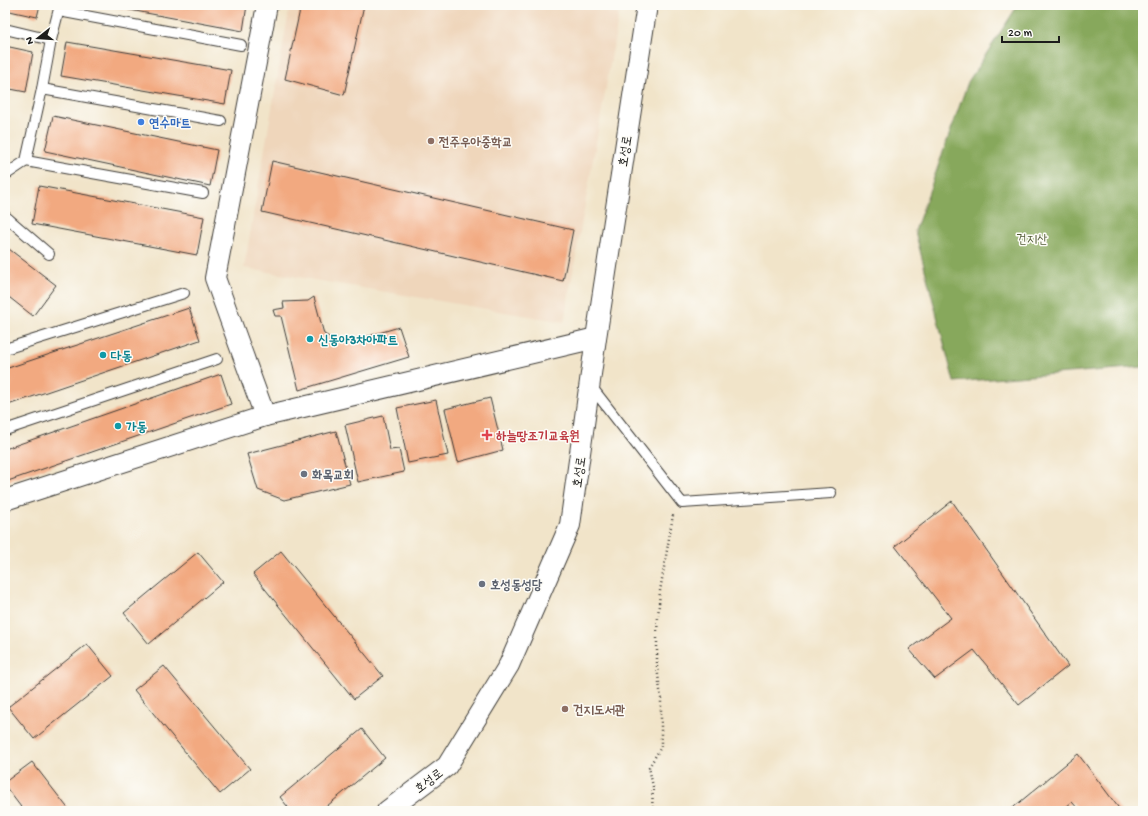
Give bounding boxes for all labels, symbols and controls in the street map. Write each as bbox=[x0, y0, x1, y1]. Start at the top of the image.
north arrow bbox=[18, 18, 58, 58]
scale bar bbox=[1002, 18, 1059, 44]
text: 20 m bbox=[1008, 27, 1033, 41]
text: N bbox=[24, 35, 37, 46]
marker: 연수마트 bbox=[136, 117, 146, 127]
place label: 연수마트 bbox=[149, 117, 191, 132]
street label: 호성로 bbox=[617, 135, 636, 168]
marker: 전주우아중학교 bbox=[426, 136, 436, 146]
place label: 전주우아중학교 bbox=[438, 136, 512, 151]
park label: 건지산 bbox=[1016, 233, 1048, 248]
marker: 신동아3차아파트 bbox=[305, 334, 315, 344]
place label: 신동아3차아파트 bbox=[318, 334, 399, 349]
marker: 다동 bbox=[98, 350, 108, 360]
place label: 다동 bbox=[110, 350, 132, 365]
marker: 가동 bbox=[113, 421, 123, 431]
place label: 가동 bbox=[126, 421, 147, 436]
marker: 하늘땅조기교육원 bbox=[481, 429, 493, 441]
place label: 하늘땅조기교육원 bbox=[496, 429, 580, 445]
street label: 호성로 bbox=[571, 456, 590, 489]
marker: 화목교회 bbox=[299, 469, 309, 479]
place label: 화목교회 bbox=[312, 469, 354, 484]
marker: 호성동성당 bbox=[477, 579, 487, 589]
place label: 호성동성당 bbox=[490, 579, 543, 594]
marker: 건지도서관 bbox=[560, 704, 570, 714]
place label: 건지도서관 bbox=[573, 704, 626, 719]
street label: 호성로 bbox=[412, 767, 447, 797]

